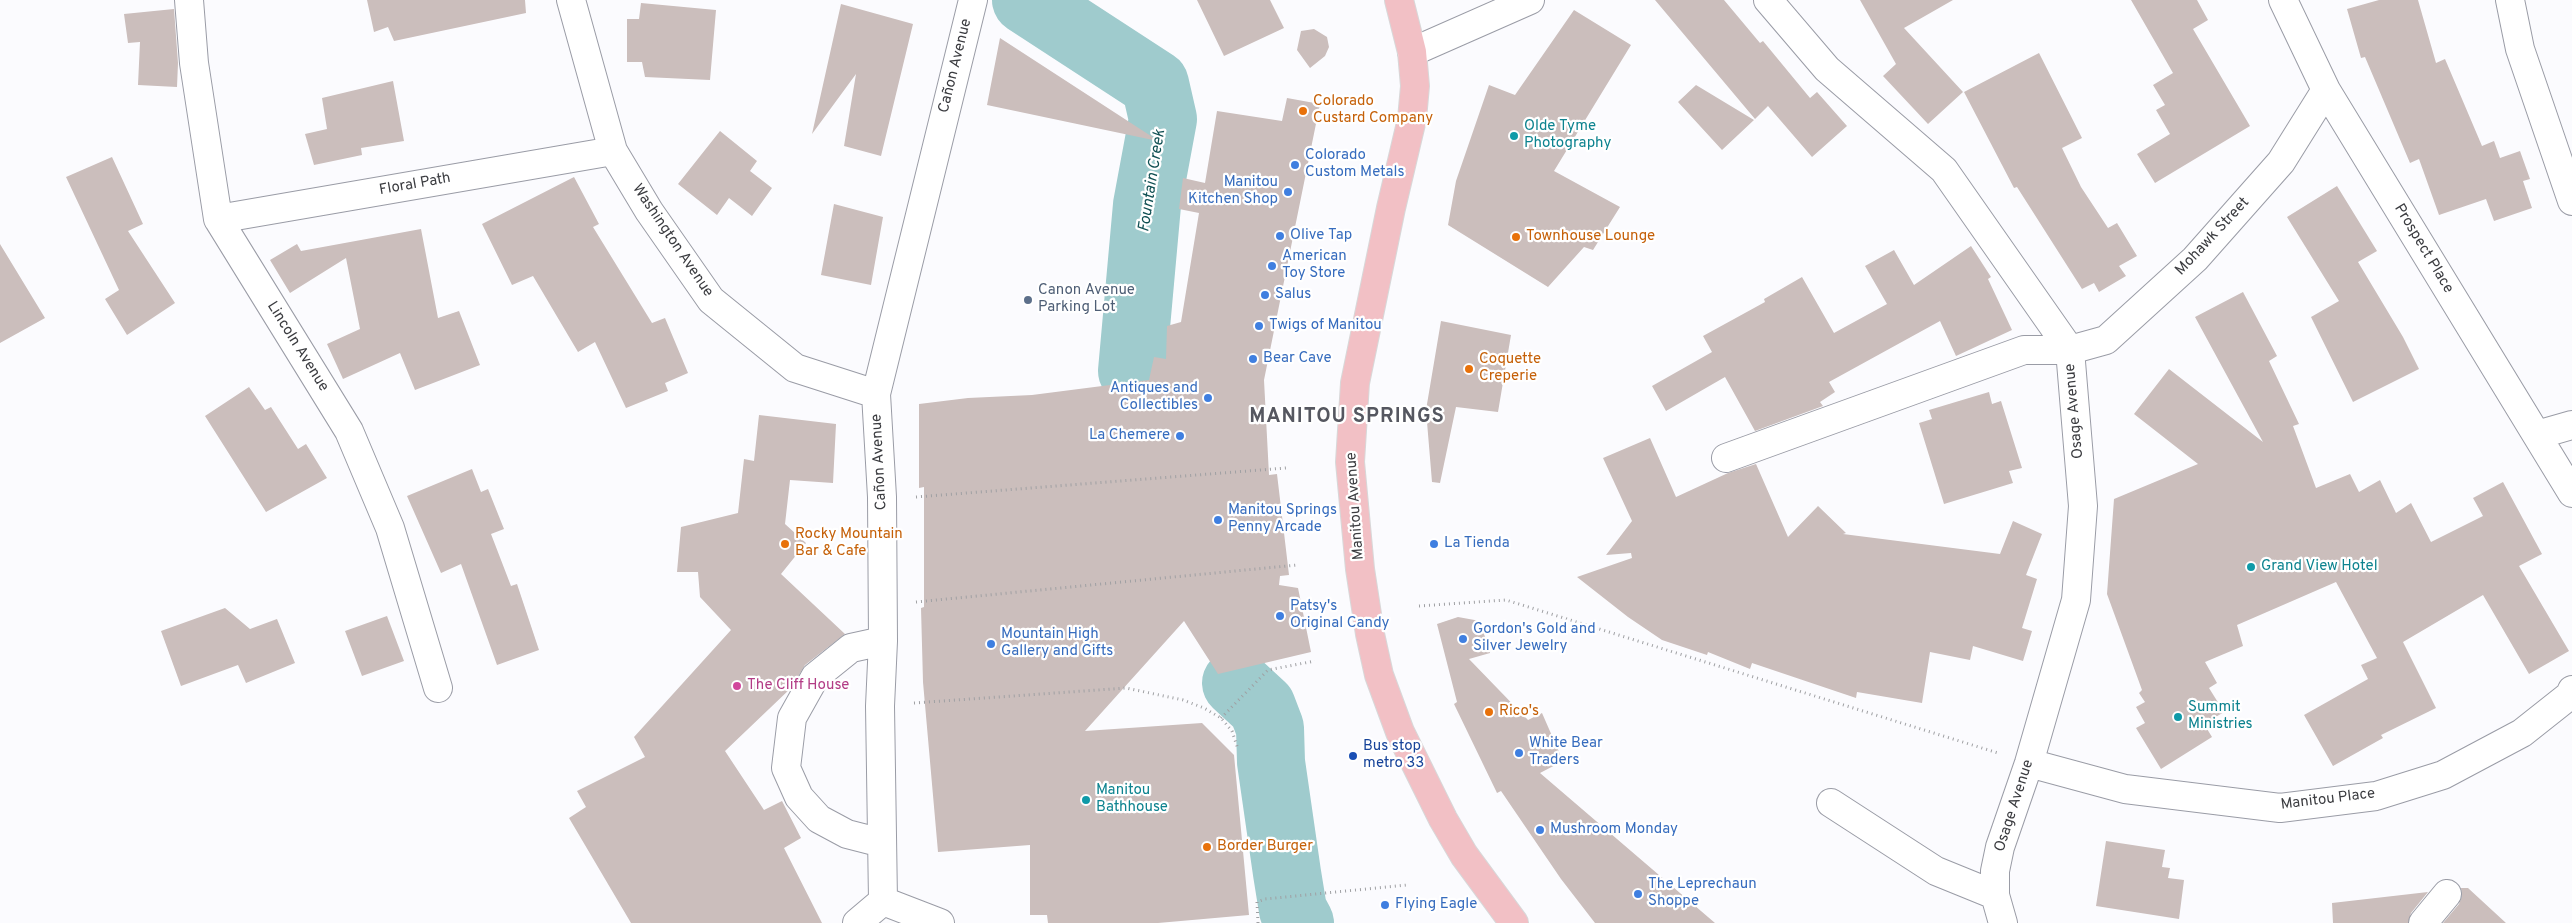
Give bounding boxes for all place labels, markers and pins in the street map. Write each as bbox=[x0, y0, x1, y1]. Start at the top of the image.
place label: Colorado Custard Company bbox=[1313, 93, 1433, 128]
marker: Colorado Custard Company bbox=[1297, 105, 1309, 117]
place label: Olde Tyme Photography bbox=[1524, 118, 1611, 153]
marker: Olde Tyme Photography bbox=[1508, 130, 1520, 142]
place label: Colorado Custom Metals bbox=[1305, 147, 1404, 182]
marker: Colorado Custom Metals bbox=[1289, 159, 1301, 171]
place label: Manitou Kitchen Shop bbox=[1188, 174, 1278, 209]
marker: Manitou Kitchen Shop bbox=[1282, 186, 1294, 198]
place label: Olive Tap bbox=[1290, 227, 1352, 245]
place label: Townhouse Lounge bbox=[1526, 228, 1655, 246]
marker: Olive Tap bbox=[1274, 230, 1286, 242]
marker: Townhouse Lounge bbox=[1510, 231, 1522, 243]
place label: American Toy Store bbox=[1282, 248, 1347, 283]
marker: American Toy Store bbox=[1266, 260, 1278, 272]
place label: Canon Avenue Parking Lot bbox=[1038, 282, 1135, 317]
place label: Salus bbox=[1275, 286, 1311, 304]
marker: Salus bbox=[1259, 289, 1271, 301]
marker: Canon Avenue Parking Lot bbox=[1022, 294, 1034, 306]
place label: Twigs of Manitou bbox=[1269, 317, 1382, 335]
marker: Twigs of Manitou bbox=[1253, 320, 1265, 332]
place label: Bear Cave bbox=[1263, 350, 1332, 368]
place label: Coquette Creperie bbox=[1479, 351, 1541, 386]
marker: Bear Cave bbox=[1247, 353, 1259, 365]
marker: Coquette Creperie bbox=[1463, 363, 1475, 375]
place label: Antiques and Collectibles bbox=[1110, 380, 1198, 415]
marker: Antiques and Collectibles bbox=[1202, 392, 1214, 404]
place label: La Chemere bbox=[1089, 427, 1170, 445]
marker: La Chemere bbox=[1174, 430, 1186, 442]
place label: Manitou Springs Penny Arcade bbox=[1228, 502, 1337, 537]
marker: Manitou Springs Penny Arcade bbox=[1212, 514, 1224, 526]
place label: Rocky Mountain Bar & Cafe bbox=[795, 526, 903, 561]
place label: La Tienda bbox=[1444, 535, 1510, 553]
marker: Rocky Mountain Bar & Cafe bbox=[779, 538, 791, 550]
marker: La Tienda bbox=[1428, 538, 1440, 550]
place label: Grand View Hotel bbox=[2261, 558, 2378, 576]
marker: Grand View Hotel bbox=[2245, 561, 2257, 573]
place label: Patsy's Original Candy bbox=[1290, 598, 1390, 633]
marker: Patsy's Original Candy bbox=[1274, 610, 1286, 622]
place label: Gordon's Gold and Silver Jewelry bbox=[1473, 621, 1596, 656]
place label: Mountain High Gallery and Gifts bbox=[1001, 626, 1113, 661]
marker: Gordon's Gold and Silver Jewelry bbox=[1457, 633, 1469, 645]
marker: Mountain High Gallery and Gifts bbox=[985, 638, 997, 650]
place label: The Cliff House bbox=[747, 677, 849, 695]
marker: The Cliff House bbox=[731, 680, 743, 692]
place label: Summit Ministries bbox=[2188, 699, 2253, 734]
place label: Rico's bbox=[1499, 703, 1539, 721]
marker: Rico's bbox=[1483, 706, 1495, 718]
marker: Summit Ministries bbox=[2172, 711, 2184, 723]
place label: White Bear Traders bbox=[1529, 735, 1603, 770]
place label: Bus stop metro 33 bbox=[1363, 738, 1424, 773]
marker: White Bear Traders bbox=[1513, 747, 1525, 759]
marker: Bus stop metro 33 bbox=[1347, 750, 1359, 762]
place label: Manitou Bathhouse bbox=[1096, 782, 1168, 817]
marker: Manitou Bathhouse bbox=[1080, 794, 1092, 806]
place label: Mushroom Monday bbox=[1550, 821, 1678, 839]
marker: Mushroom Monday bbox=[1534, 824, 1546, 836]
place label: Border Burger bbox=[1217, 838, 1313, 856]
marker: Border Burger bbox=[1201, 841, 1213, 853]
place label: The Leprechaun Shoppe bbox=[1648, 876, 1757, 911]
marker: The Leprechaun Shoppe bbox=[1632, 888, 1644, 900]
place label: Flying Eagle bbox=[1395, 896, 1477, 914]
marker: Flying Eagle bbox=[1379, 899, 1391, 911]

